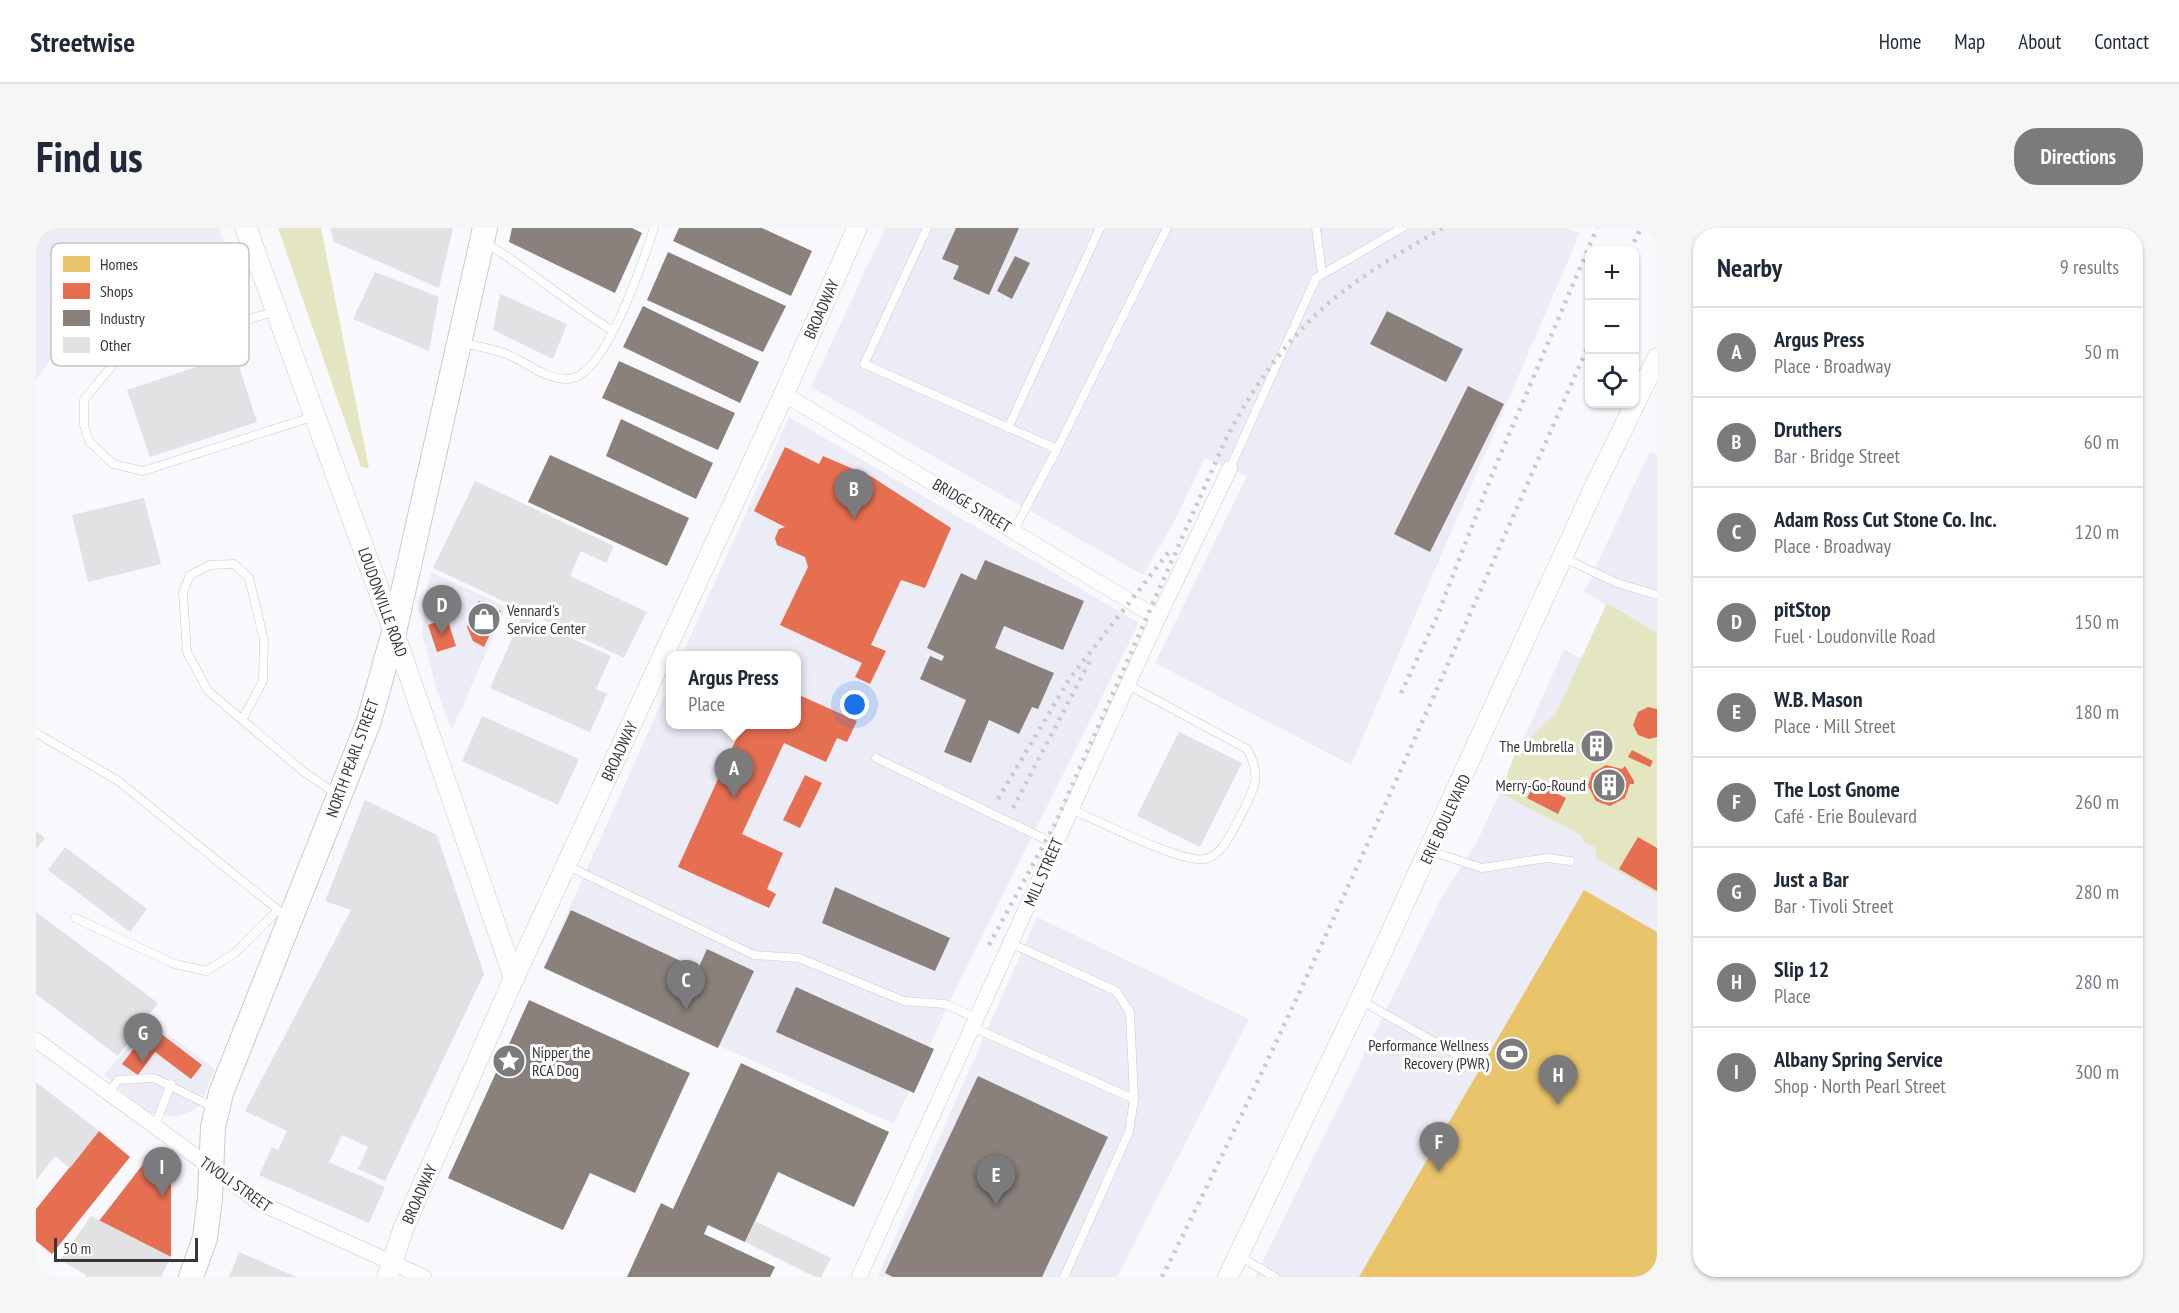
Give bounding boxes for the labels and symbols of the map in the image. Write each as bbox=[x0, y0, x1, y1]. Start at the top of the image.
legend bbox=[51, 243, 249, 366]
text: Homes bbox=[100, 254, 138, 274]
street label: BROADWAY bbox=[799, 275, 843, 342]
text: Shops bbox=[100, 281, 133, 301]
text: Industry bbox=[100, 308, 145, 328]
text: Other bbox=[100, 335, 132, 355]
pin: B bbox=[834, 470, 874, 519]
street label: BRIDGE STREET bbox=[929, 474, 1015, 536]
street label: LOUDONVILLE ROAD bbox=[354, 545, 412, 659]
pin: D bbox=[422, 586, 462, 635]
place label: Vennard's Service Center bbox=[506, 600, 586, 638]
shop icon: Vennard's Service Center bbox=[466, 601, 502, 637]
your location bbox=[840, 690, 869, 719]
street label: NORTH PEARL STREET bbox=[321, 696, 383, 820]
street label: BROADWAY bbox=[597, 717, 642, 784]
building icon: The Umbrella bbox=[1579, 728, 1615, 764]
place label: The Umbrella bbox=[1499, 736, 1574, 756]
pin: A bbox=[714, 748, 754, 798]
building icon: Merry-Go-Round bbox=[1591, 767, 1627, 803]
street label: ERIE BOULEVARD bbox=[1415, 771, 1475, 867]
place label: Merry-Go-Round bbox=[1495, 775, 1586, 795]
street label: MILL STREET bbox=[1019, 835, 1067, 909]
pin: C bbox=[666, 960, 706, 1010]
pin: G bbox=[124, 1014, 162, 1063]
place label: Performance Wellness Recovery (PWR) bbox=[1368, 1035, 1489, 1073]
sports icon: Performance Wellness Recovery (PWR) bbox=[1494, 1036, 1530, 1072]
place label: Nipper the RCA Dog bbox=[532, 1042, 590, 1080]
place icon: Nipper the RCA Dog bbox=[491, 1043, 527, 1079]
pin: H bbox=[1538, 1056, 1577, 1105]
pin: F bbox=[1420, 1122, 1458, 1172]
pin: I bbox=[142, 1148, 182, 1197]
street label: TIVOLI STREET bbox=[196, 1152, 276, 1216]
pin: E bbox=[976, 1156, 1016, 1205]
street label: BROADWAY bbox=[397, 1160, 441, 1227]
scale bar bbox=[54, 1235, 198, 1262]

